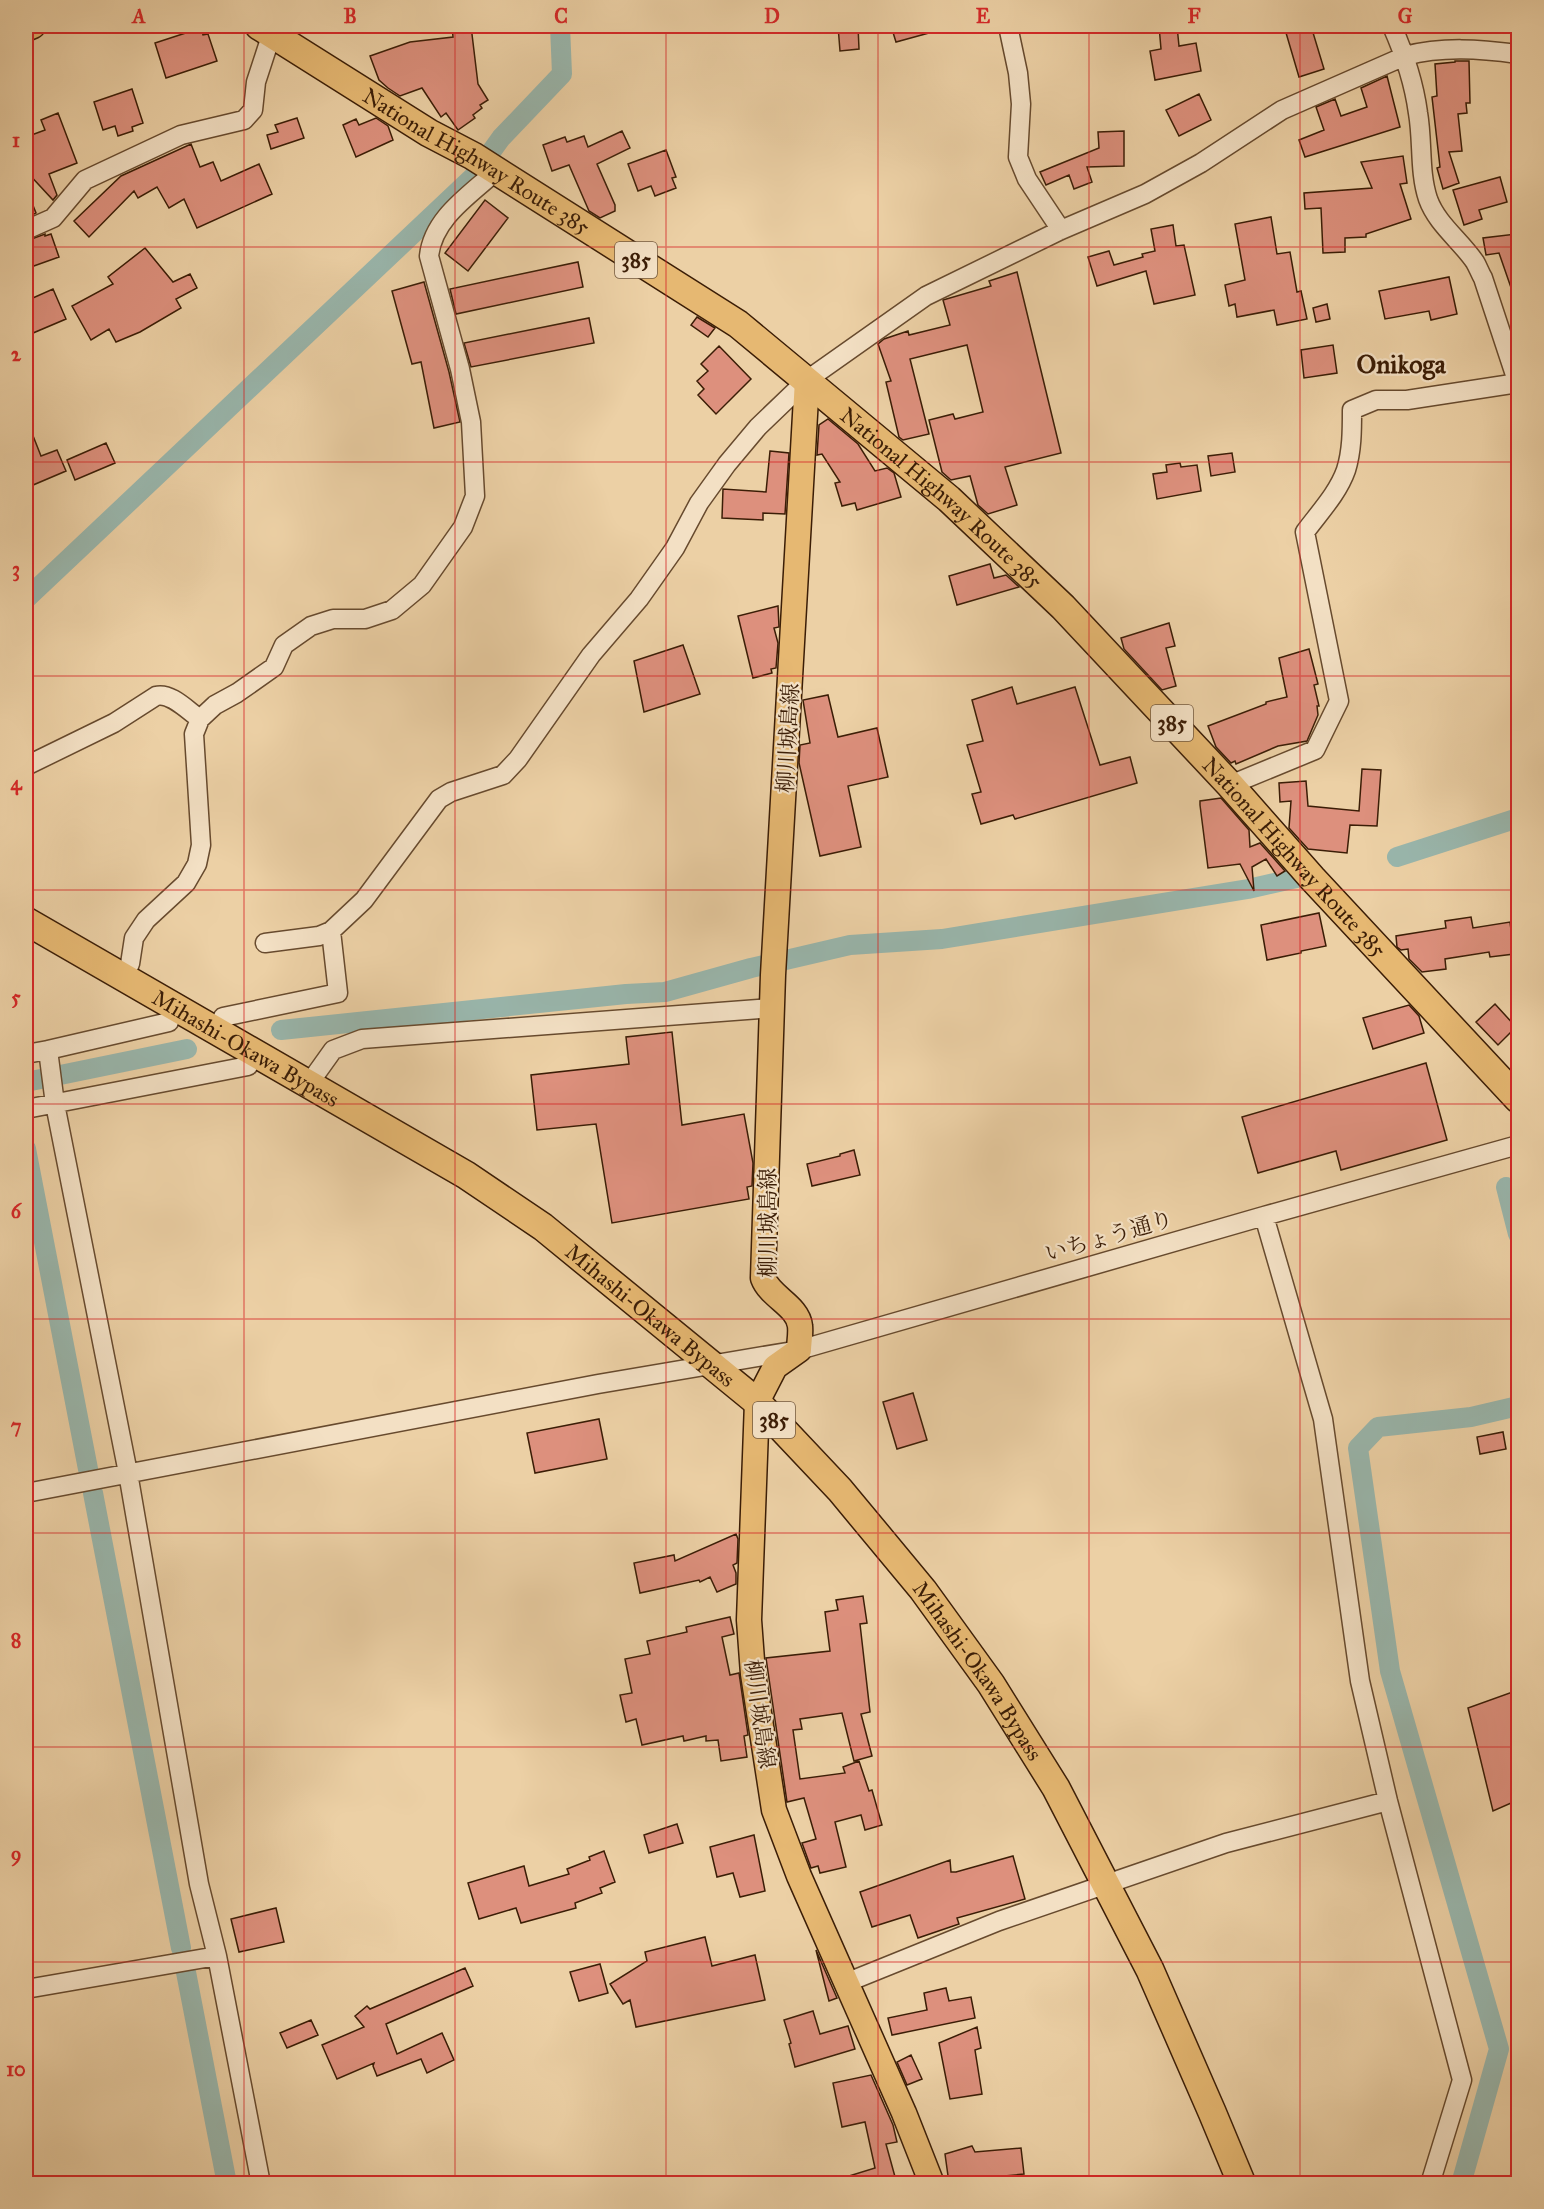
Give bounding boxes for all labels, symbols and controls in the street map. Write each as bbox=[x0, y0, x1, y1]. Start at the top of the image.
text: A bbox=[130, 4, 146, 28]
text: B bbox=[343, 4, 357, 28]
text: C bbox=[554, 4, 568, 28]
text: D bbox=[764, 4, 780, 28]
text: E bbox=[976, 4, 991, 28]
text: F bbox=[1187, 4, 1201, 28]
text: G bbox=[1398, 4, 1413, 28]
street label: National Highway Route 385 bbox=[358, 81, 595, 240]
text: 1 bbox=[12, 128, 20, 152]
road number: 385 bbox=[615, 242, 657, 278]
text: 2 bbox=[11, 342, 22, 366]
district label: Onikoga bbox=[1356, 348, 1447, 381]
street label: National Highway Route 385 bbox=[835, 401, 1048, 594]
text: 3 bbox=[12, 557, 20, 582]
street label: 柳川城島線 bbox=[772, 682, 804, 794]
road number: 385 bbox=[1151, 705, 1193, 741]
street label: National Highway Route 385 bbox=[1197, 751, 1392, 963]
text: 4 bbox=[10, 771, 22, 796]
street label: Mihashi-Okawa Bypass bbox=[148, 983, 344, 1112]
text: 5 bbox=[11, 985, 21, 1009]
street label: 柳川城島線 bbox=[754, 1168, 781, 1278]
text: 6 bbox=[11, 1199, 23, 1223]
street label: いちょう通り bbox=[1042, 1205, 1176, 1267]
street label: Mihashi-Okawa Bypass bbox=[560, 1238, 741, 1392]
road number: 385 bbox=[753, 1402, 795, 1438]
text: 7 bbox=[11, 1414, 22, 1438]
street label: Mihashi-Okawa Bypass bbox=[907, 1576, 1049, 1765]
text: 8 bbox=[11, 1628, 21, 1652]
street label: 柳川城島線 bbox=[739, 1658, 781, 1770]
text: 9 bbox=[11, 1842, 21, 1867]
text: 10 bbox=[6, 2057, 26, 2081]

